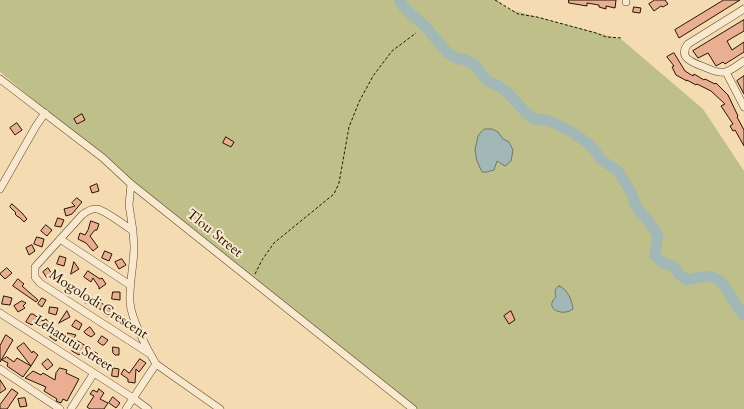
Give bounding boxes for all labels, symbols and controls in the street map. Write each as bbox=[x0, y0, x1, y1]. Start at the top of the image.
street label: Tlou Street bbox=[183, 207, 245, 261]
street label: Mogolodi Crescent bbox=[45, 267, 151, 343]
street label: Lehatutu Street bbox=[31, 312, 115, 376]

